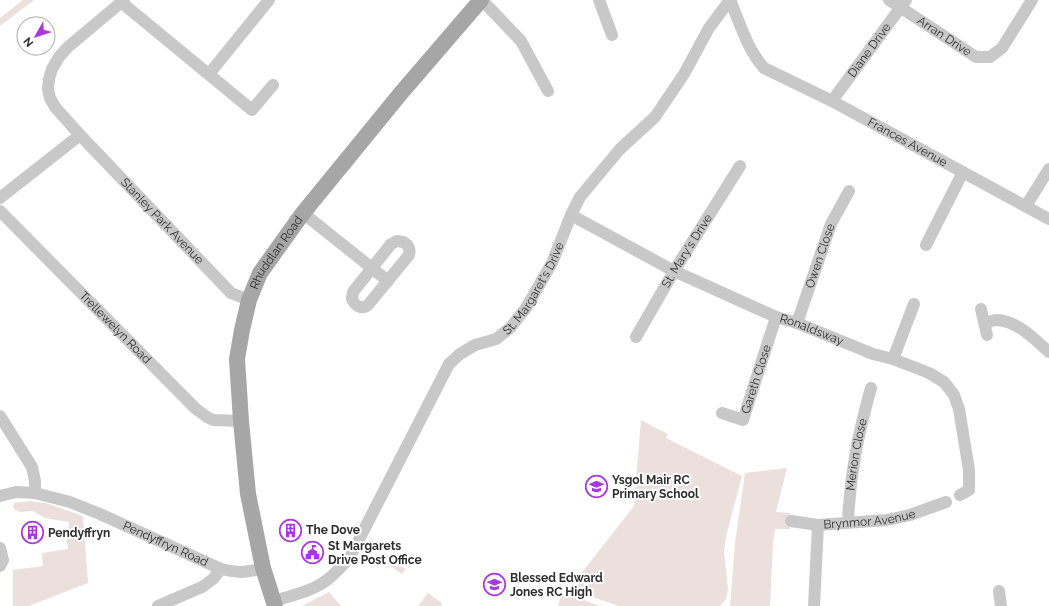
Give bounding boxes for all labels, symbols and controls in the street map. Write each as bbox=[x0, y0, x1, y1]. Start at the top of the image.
street label: Arran Drive bbox=[915, 13, 974, 59]
north arrow bbox=[16, 16, 56, 56]
street label: Diane Drive bbox=[845, 20, 894, 80]
text: N bbox=[21, 35, 36, 49]
street label: Frances Avenue bbox=[865, 115, 950, 169]
street label: Stanley Park Avenue bbox=[118, 175, 207, 267]
street label: St. Mary's Drive bbox=[659, 211, 715, 290]
street label: Rhuddlan Road bbox=[247, 213, 306, 291]
street label: Owen Close bbox=[803, 222, 838, 290]
street label: St. Margaret's Drive bbox=[500, 240, 567, 338]
street label: Trellewelyn Road bbox=[77, 289, 154, 367]
street label: Ronaldsway bbox=[778, 311, 846, 348]
street label: Gareth Close bbox=[738, 343, 774, 415]
street label: Merion Close bbox=[843, 417, 870, 491]
place label: Ysgol Mair RC Primary School bbox=[612, 473, 699, 501]
school or university icon: Ysgol Mair RC Primary School bbox=[583, 474, 609, 500]
street label: Brynmor Avenue bbox=[823, 507, 917, 532]
building icon: The Dove bbox=[277, 517, 303, 543]
street label: Pendyffryn Road bbox=[121, 518, 210, 569]
building icon: Pendyffryn bbox=[20, 520, 46, 546]
place label: The Dove bbox=[306, 523, 360, 537]
place label: Pendyffryn bbox=[48, 526, 110, 540]
place label: St Margarets Drive Post Office bbox=[328, 539, 422, 567]
public building icon: St Margarets Drive Post Office bbox=[300, 540, 326, 566]
place label: Blessed Edward Jones RC High bbox=[510, 571, 603, 599]
school or university icon: Blessed Edward Jones RC High bbox=[482, 572, 508, 598]

